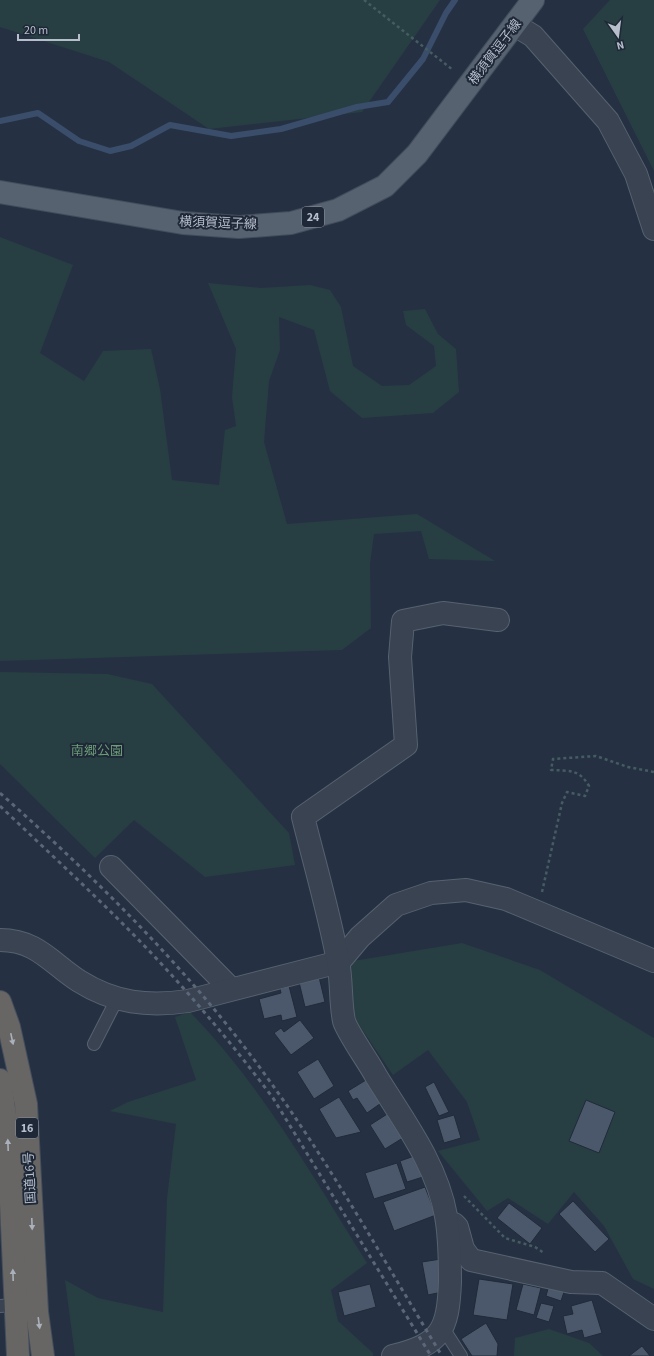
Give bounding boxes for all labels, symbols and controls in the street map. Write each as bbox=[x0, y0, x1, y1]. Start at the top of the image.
street label: 横須賀逗子線 bbox=[464, 15, 526, 89]
scale bar bbox=[18, 16, 79, 42]
north arrow bbox=[598, 16, 638, 56]
text: 20 m bbox=[24, 22, 48, 39]
text: N bbox=[615, 37, 626, 53]
road number: 24 bbox=[302, 207, 324, 227]
street label: 横須賀逗子線 bbox=[179, 213, 257, 233]
park label: 南郷公園 bbox=[71, 742, 123, 760]
one-way arrow bbox=[9, 1033, 15, 1046]
road number: 16 bbox=[16, 1118, 38, 1138]
one-way arrow bbox=[5, 1139, 12, 1151]
street label: 国道16号 bbox=[20, 1152, 40, 1204]
one-way arrow bbox=[29, 1218, 35, 1231]
one-way arrow bbox=[10, 1268, 16, 1281]
one-way arrow bbox=[36, 1317, 42, 1329]

